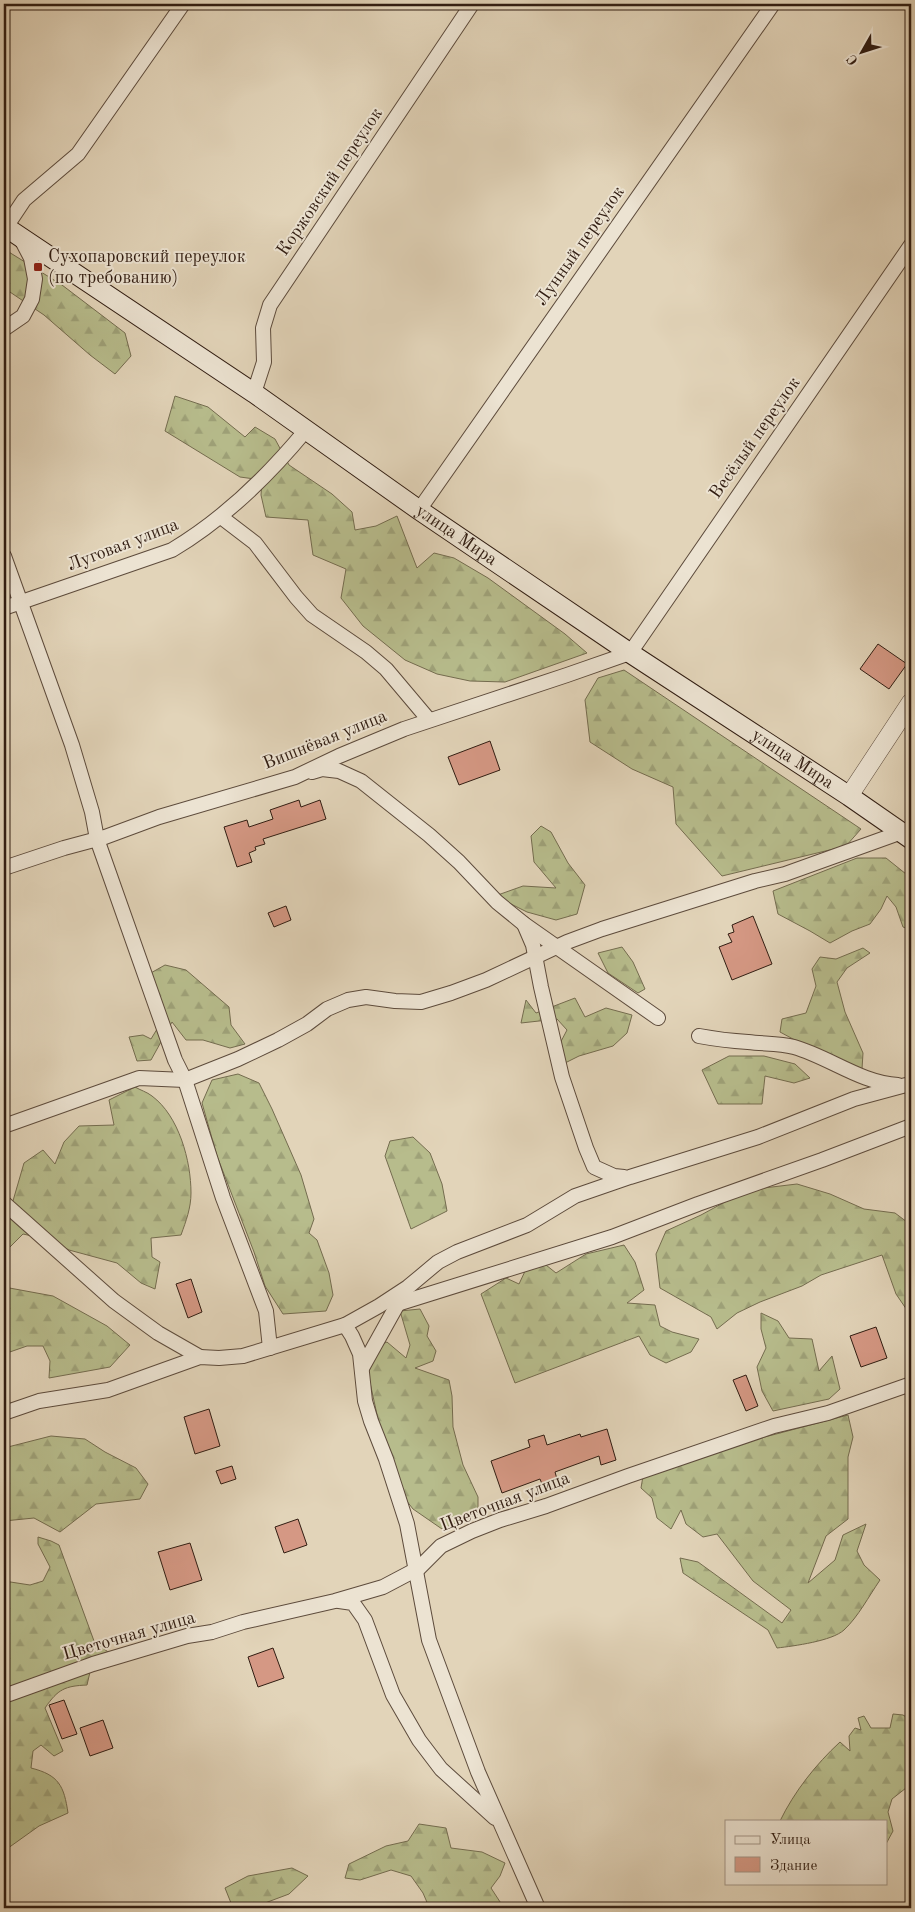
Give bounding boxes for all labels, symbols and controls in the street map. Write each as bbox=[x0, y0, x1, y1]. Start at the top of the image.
north arrow bbox=[838, 28, 888, 78]
text: С bbox=[844, 52, 861, 68]
street label: Коржовский переулок bbox=[274, 105, 386, 259]
street label: Лунный переулок bbox=[532, 183, 628, 309]
place label: Сухопаровский переулок (по требованию) bbox=[48, 248, 246, 287]
marker: Сухопаровский переулок (по требованию) bbox=[32, 261, 44, 273]
street label: Весёлый переулок bbox=[706, 374, 804, 502]
street label: улица Мира bbox=[412, 501, 500, 569]
street label: Луговая улица bbox=[65, 516, 181, 574]
street label: Вишнёвая улица bbox=[260, 707, 390, 773]
street label: улица Мира bbox=[748, 726, 837, 792]
street label: Цветочная улица bbox=[438, 1469, 572, 1535]
street label: Цветочная улица bbox=[61, 1608, 197, 1664]
legend bbox=[725, 1820, 888, 1884]
text: Улица bbox=[770, 1833, 811, 1848]
text: Здание bbox=[770, 1859, 817, 1874]

